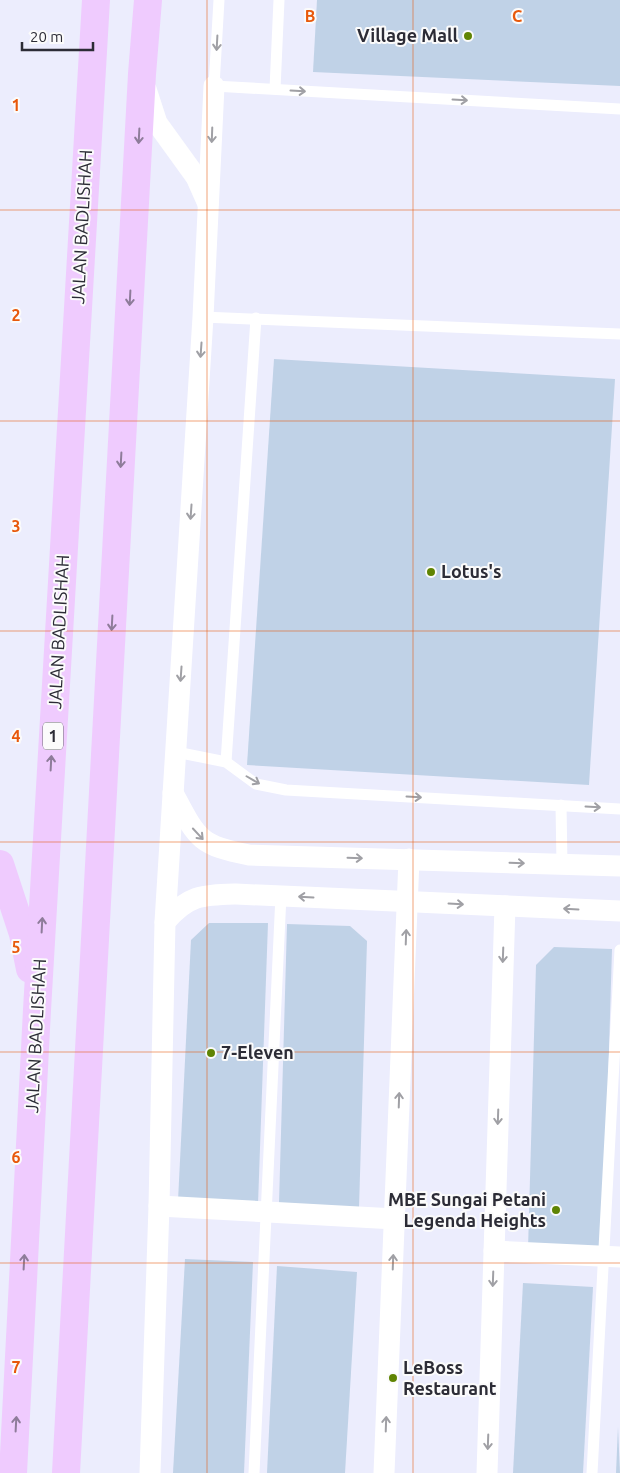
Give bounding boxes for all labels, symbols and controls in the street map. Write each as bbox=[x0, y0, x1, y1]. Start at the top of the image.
text: B bbox=[305, 7, 315, 25]
text: C bbox=[512, 7, 522, 25]
scale bar bbox=[22, 20, 94, 52]
place label: Village Mall bbox=[357, 25, 459, 45]
text: 20 m bbox=[30, 28, 63, 45]
marker: Village Mall bbox=[462, 30, 474, 42]
one-way arrow bbox=[212, 35, 221, 51]
one-way arrow bbox=[290, 86, 306, 95]
one-way arrow bbox=[452, 95, 468, 104]
text: 1 bbox=[11, 96, 21, 114]
one-way arrow bbox=[208, 127, 217, 143]
one-way arrow bbox=[134, 128, 143, 144]
street label: JALAN BADLISHAH bbox=[67, 149, 95, 305]
one-way arrow bbox=[125, 290, 134, 306]
text: 2 bbox=[11, 306, 21, 324]
one-way arrow bbox=[197, 341, 206, 357]
one-way arrow bbox=[116, 452, 126, 468]
one-way arrow bbox=[187, 504, 196, 520]
text: 3 bbox=[11, 517, 21, 535]
street label: JALAN BADLISHAH bbox=[44, 554, 72, 710]
place label: Lotus's bbox=[441, 561, 501, 581]
marker: Lotus's bbox=[425, 566, 437, 578]
one-way arrow bbox=[108, 614, 117, 630]
one-way arrow bbox=[177, 666, 186, 682]
road number: 1 bbox=[43, 722, 63, 749]
text: 4 bbox=[11, 727, 21, 745]
one-way arrow bbox=[47, 755, 56, 771]
one-way arrow bbox=[246, 776, 260, 786]
one-way arrow bbox=[405, 793, 421, 802]
one-way arrow bbox=[585, 803, 601, 812]
one-way arrow bbox=[192, 827, 204, 840]
one-way arrow bbox=[347, 853, 363, 862]
one-way arrow bbox=[509, 858, 525, 868]
one-way arrow bbox=[299, 892, 315, 901]
one-way arrow bbox=[448, 899, 464, 908]
one-way arrow bbox=[564, 904, 580, 913]
one-way arrow bbox=[38, 917, 47, 933]
one-way arrow bbox=[401, 929, 411, 946]
text: 5 bbox=[11, 938, 21, 956]
one-way arrow bbox=[499, 946, 508, 962]
street label: JALAN BADLISHAH bbox=[21, 958, 49, 1114]
place label: 7-Eleven bbox=[221, 1042, 294, 1062]
marker: 7-Eleven bbox=[205, 1047, 217, 1059]
one-way arrow bbox=[395, 1092, 404, 1108]
one-way arrow bbox=[493, 1108, 503, 1125]
text: 6 bbox=[11, 1148, 21, 1166]
place label: MBE Sungai Petani Legenda Heights bbox=[388, 1189, 546, 1230]
marker: MBE Sungai Petani Legenda Heights bbox=[550, 1204, 562, 1216]
one-way arrow bbox=[20, 1254, 29, 1270]
one-way arrow bbox=[388, 1254, 398, 1270]
one-way arrow bbox=[488, 1271, 498, 1287]
place label: LeBoss Restaurant bbox=[403, 1357, 497, 1398]
text: 7 bbox=[11, 1358, 21, 1376]
marker: LeBoss Restaurant bbox=[387, 1372, 399, 1384]
one-way arrow bbox=[11, 1417, 21, 1433]
one-way arrow bbox=[382, 1417, 391, 1433]
one-way arrow bbox=[483, 1434, 493, 1450]

